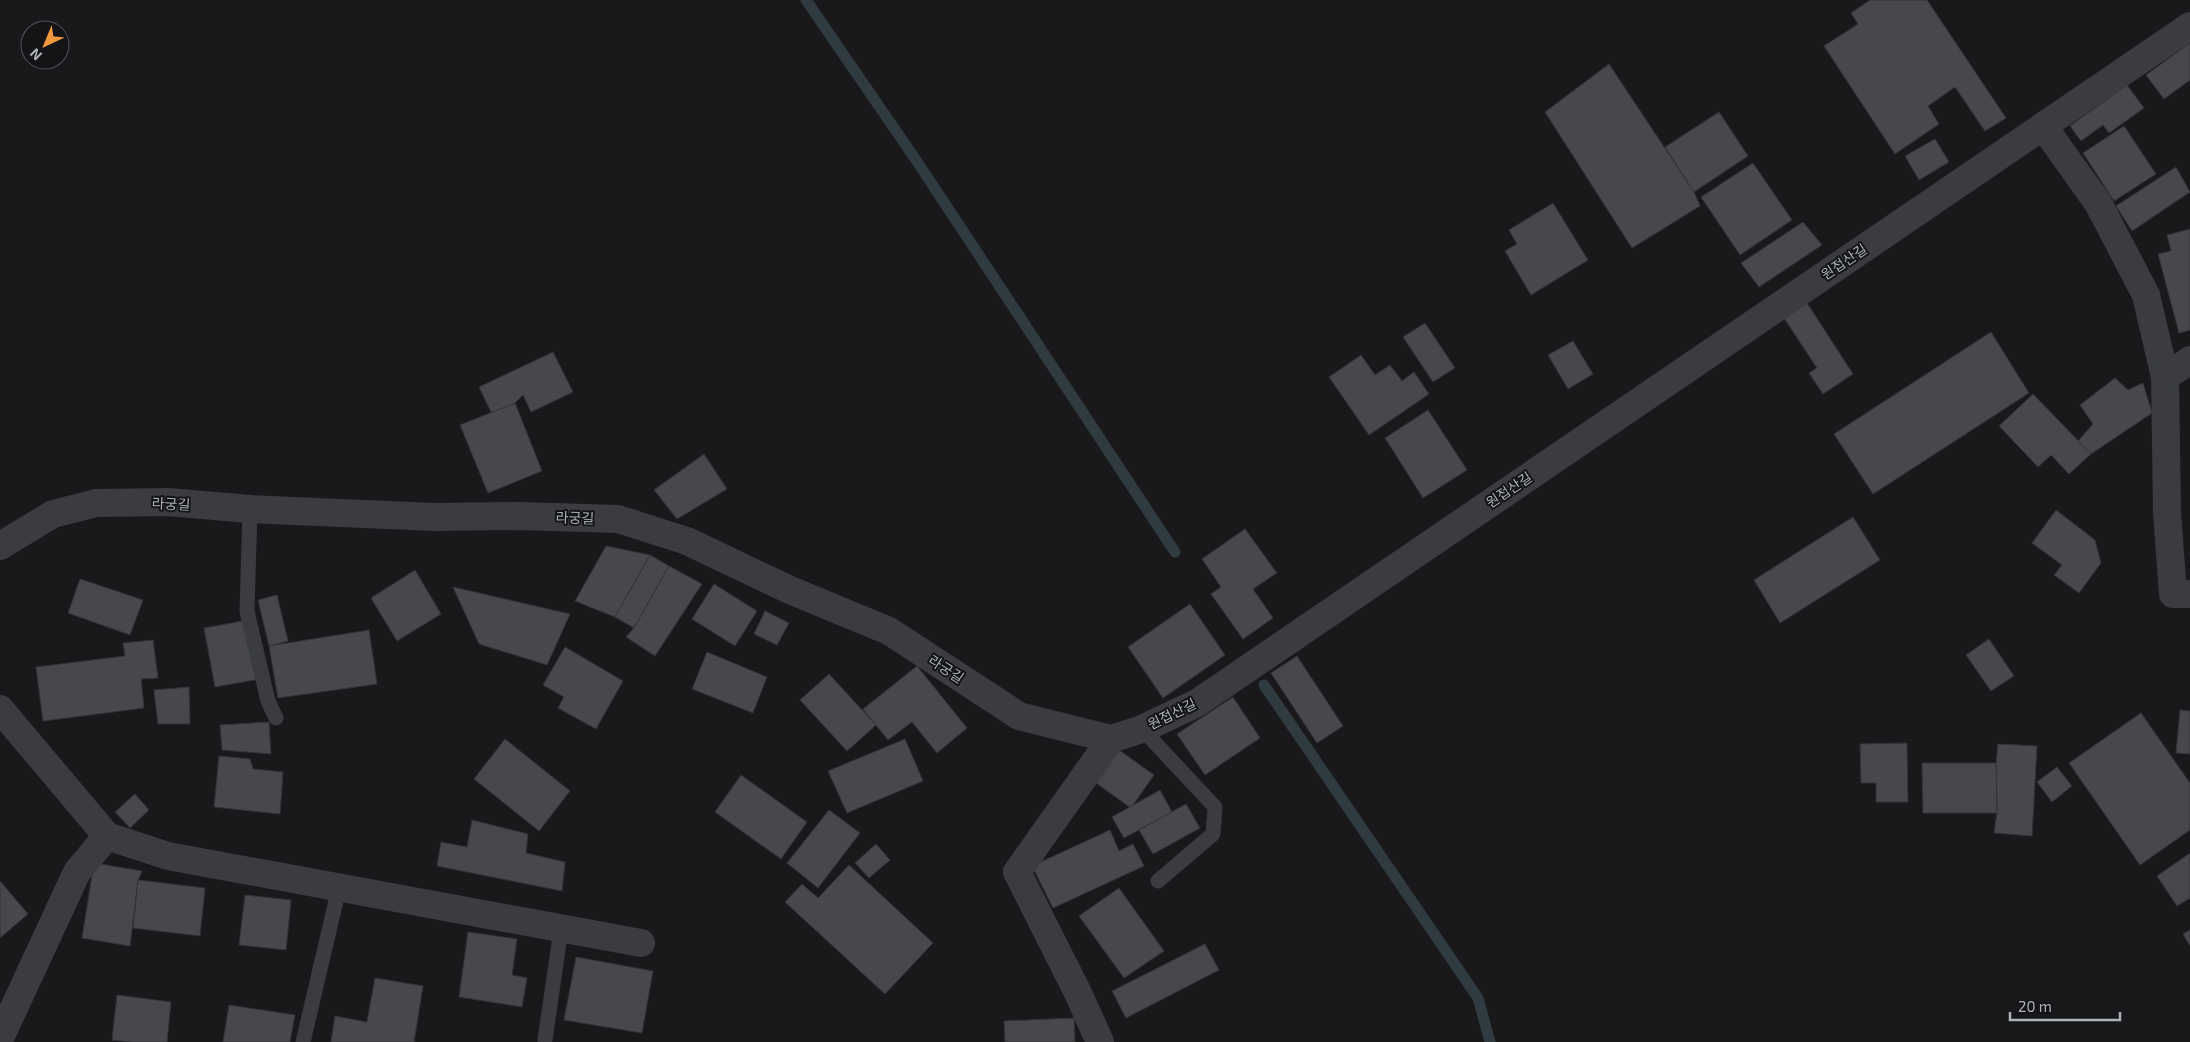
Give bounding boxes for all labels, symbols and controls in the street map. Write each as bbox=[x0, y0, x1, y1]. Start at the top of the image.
north arrow bbox=[20, 20, 70, 70]
text: N bbox=[26, 45, 45, 64]
street label: 원접산길 bbox=[1818, 240, 1870, 283]
street label: 원접산길 bbox=[1483, 468, 1535, 511]
street label: 라궁길 bbox=[151, 494, 191, 513]
street label: 라궁길 bbox=[555, 508, 595, 527]
street label: 라궁길 bbox=[925, 651, 967, 686]
street label: 원접산길 bbox=[1145, 695, 1199, 732]
scale bar bbox=[2010, 990, 2120, 1022]
text: 20 m bbox=[2018, 997, 2052, 1015]

